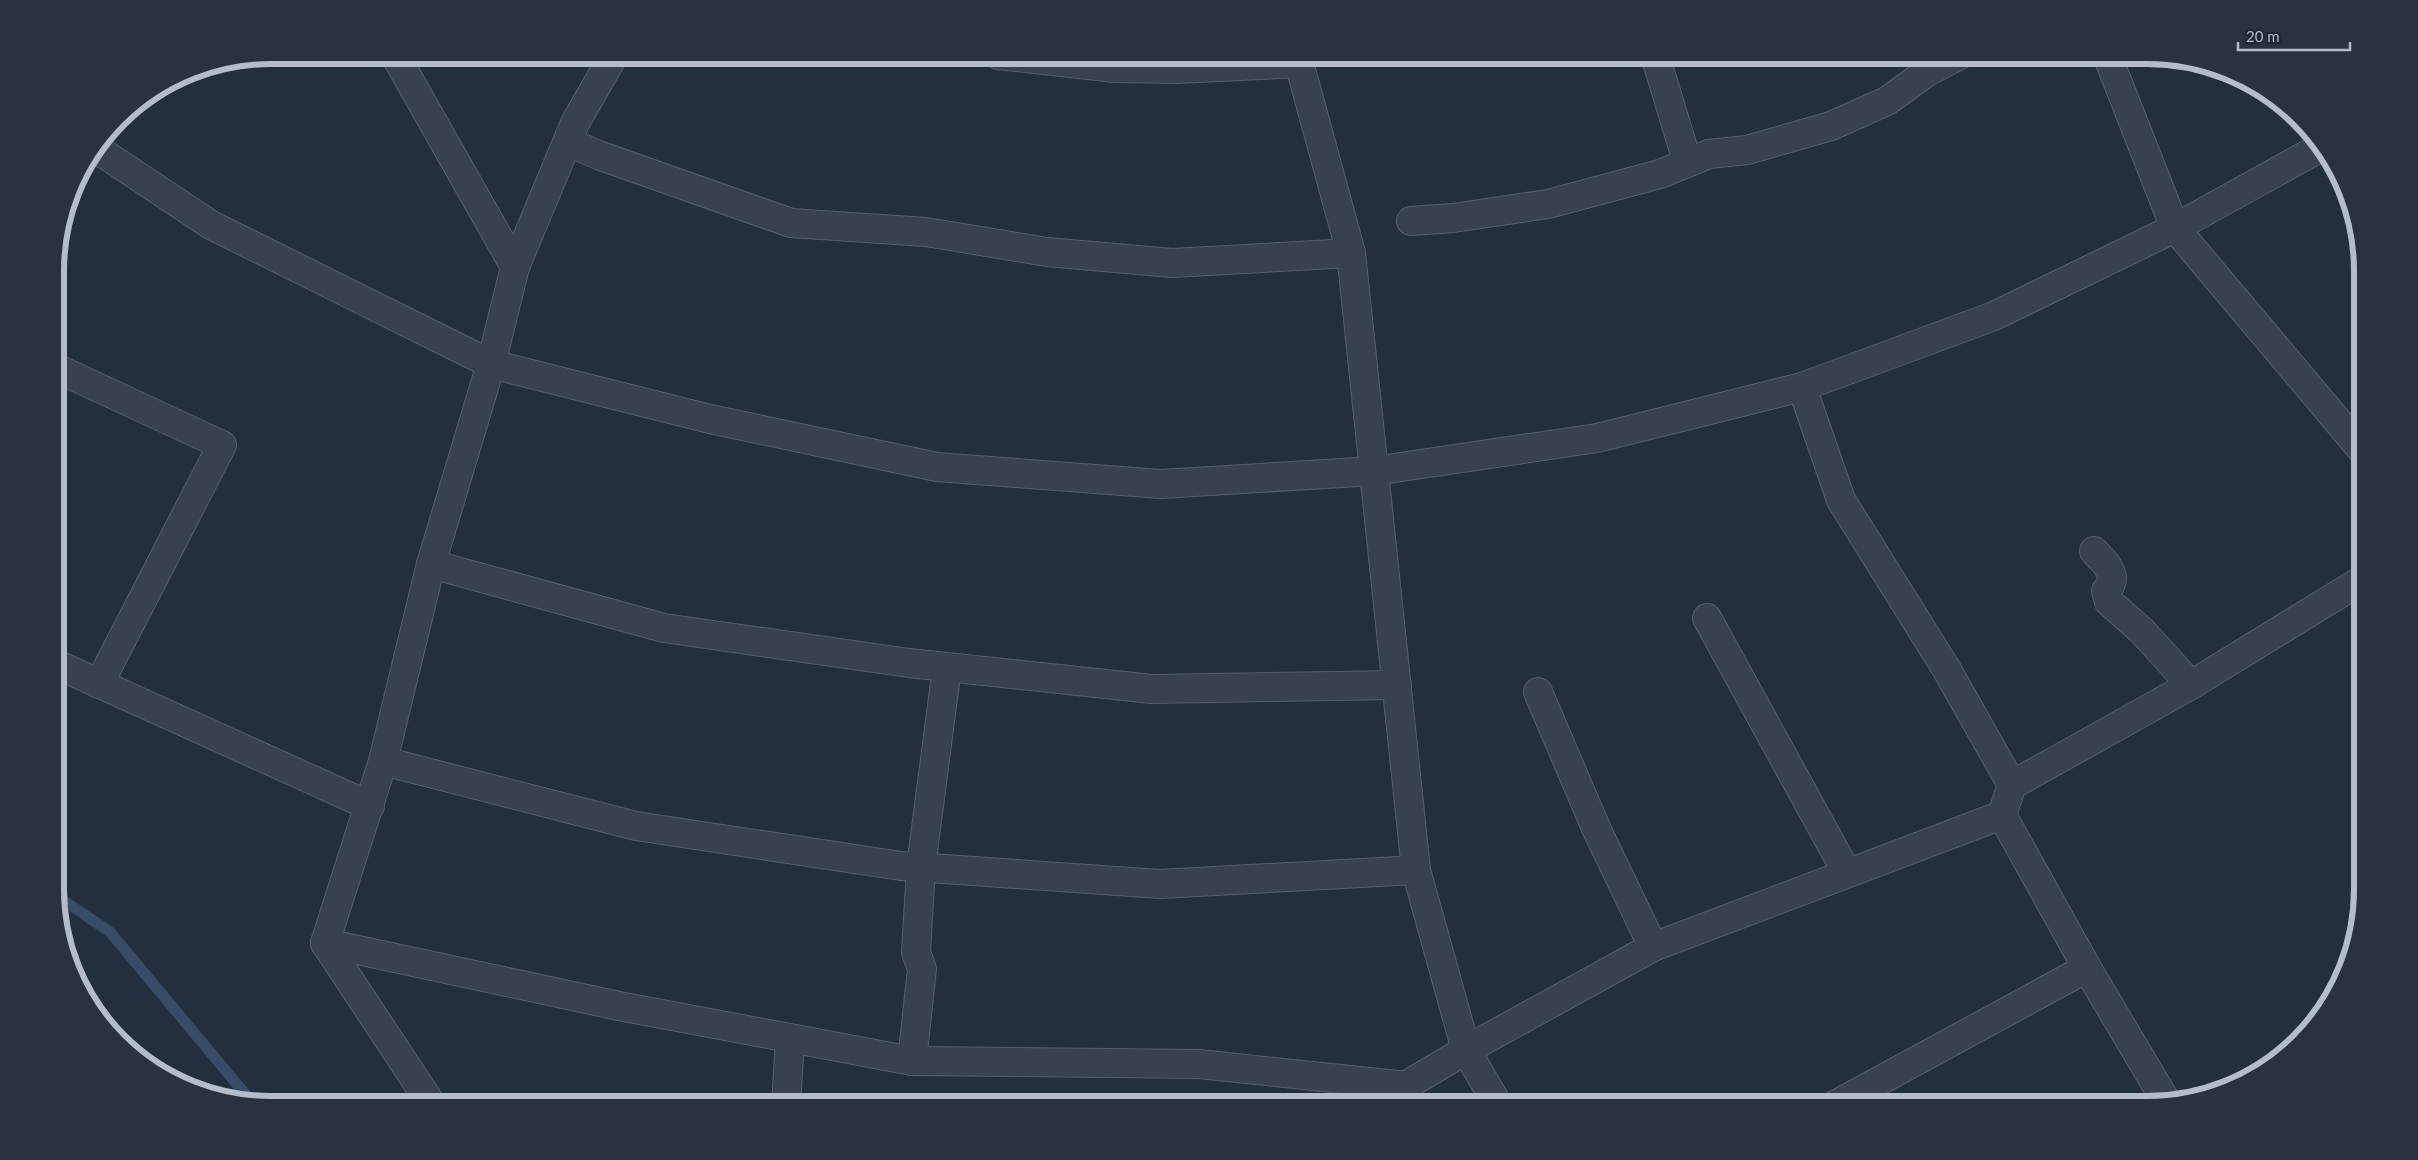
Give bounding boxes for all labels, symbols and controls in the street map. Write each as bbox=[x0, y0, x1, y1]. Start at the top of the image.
scale bar bbox=[2238, 20, 2350, 52]
text: 20 m bbox=[2246, 27, 2280, 45]

